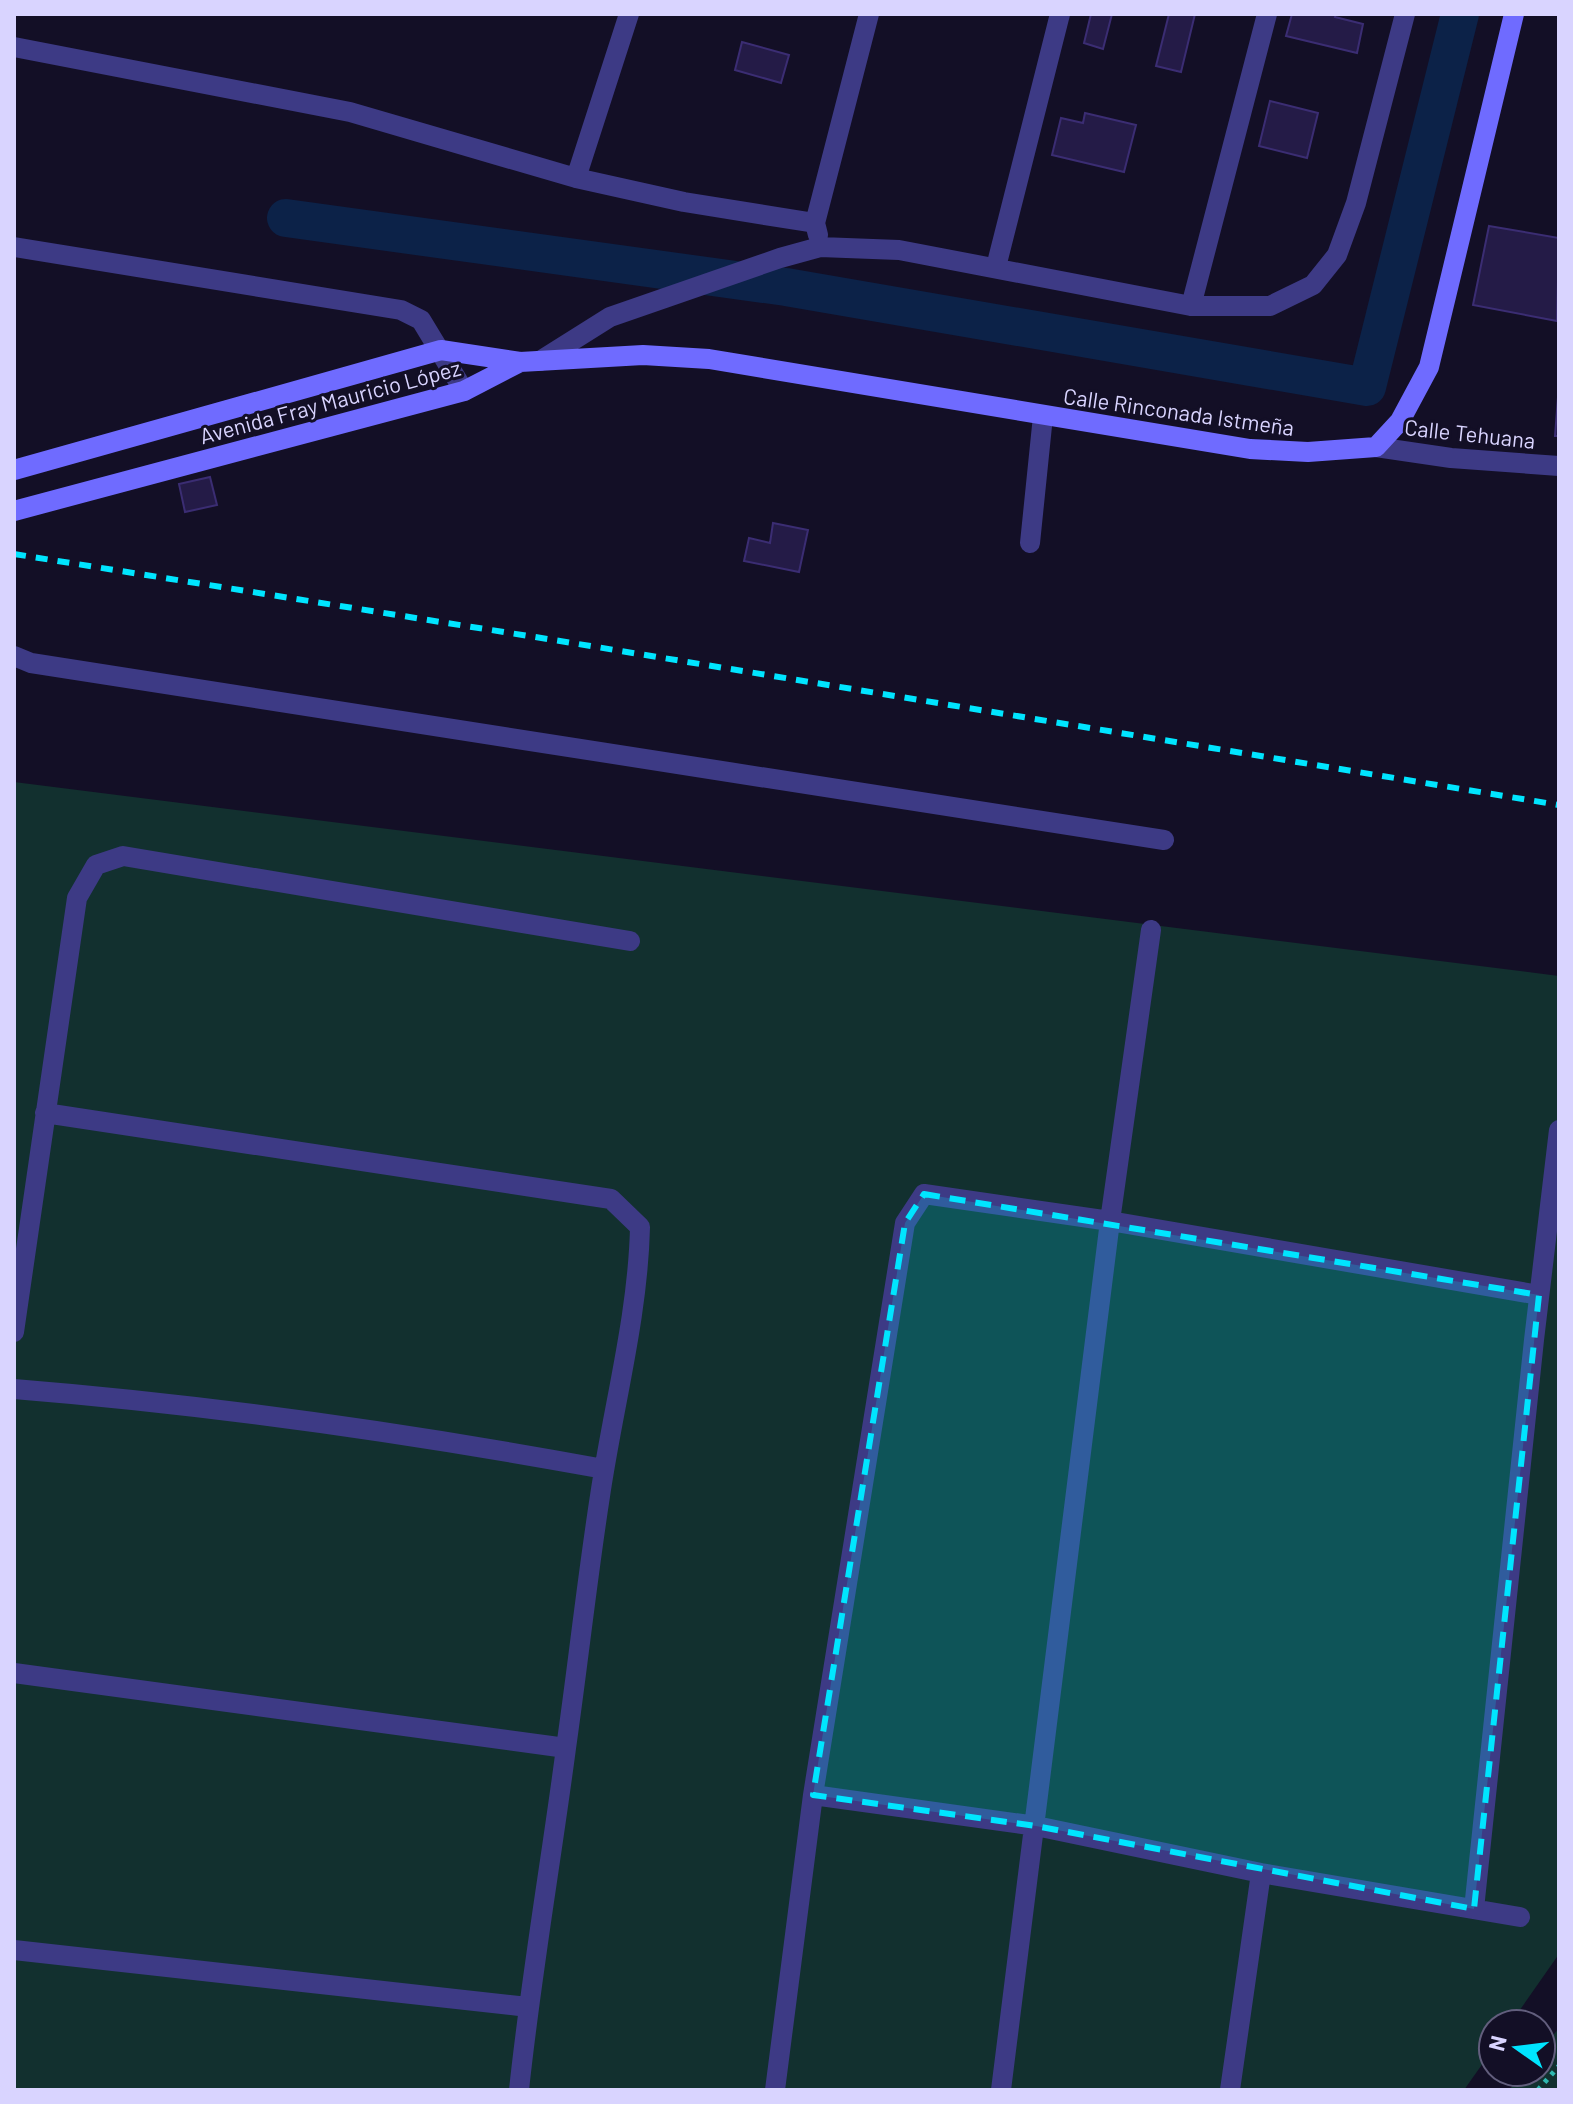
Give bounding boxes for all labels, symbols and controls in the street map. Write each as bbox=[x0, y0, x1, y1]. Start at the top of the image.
street label: Avenida Fray Mauricio López bbox=[197, 354, 463, 448]
street label: Calle Rinconada Istmeña bbox=[1062, 382, 1296, 440]
street label: Calle Tehuana bbox=[1403, 413, 1537, 453]
north arrow bbox=[1477, 2008, 1557, 2088]
text: N bbox=[1482, 2033, 1511, 2053]

